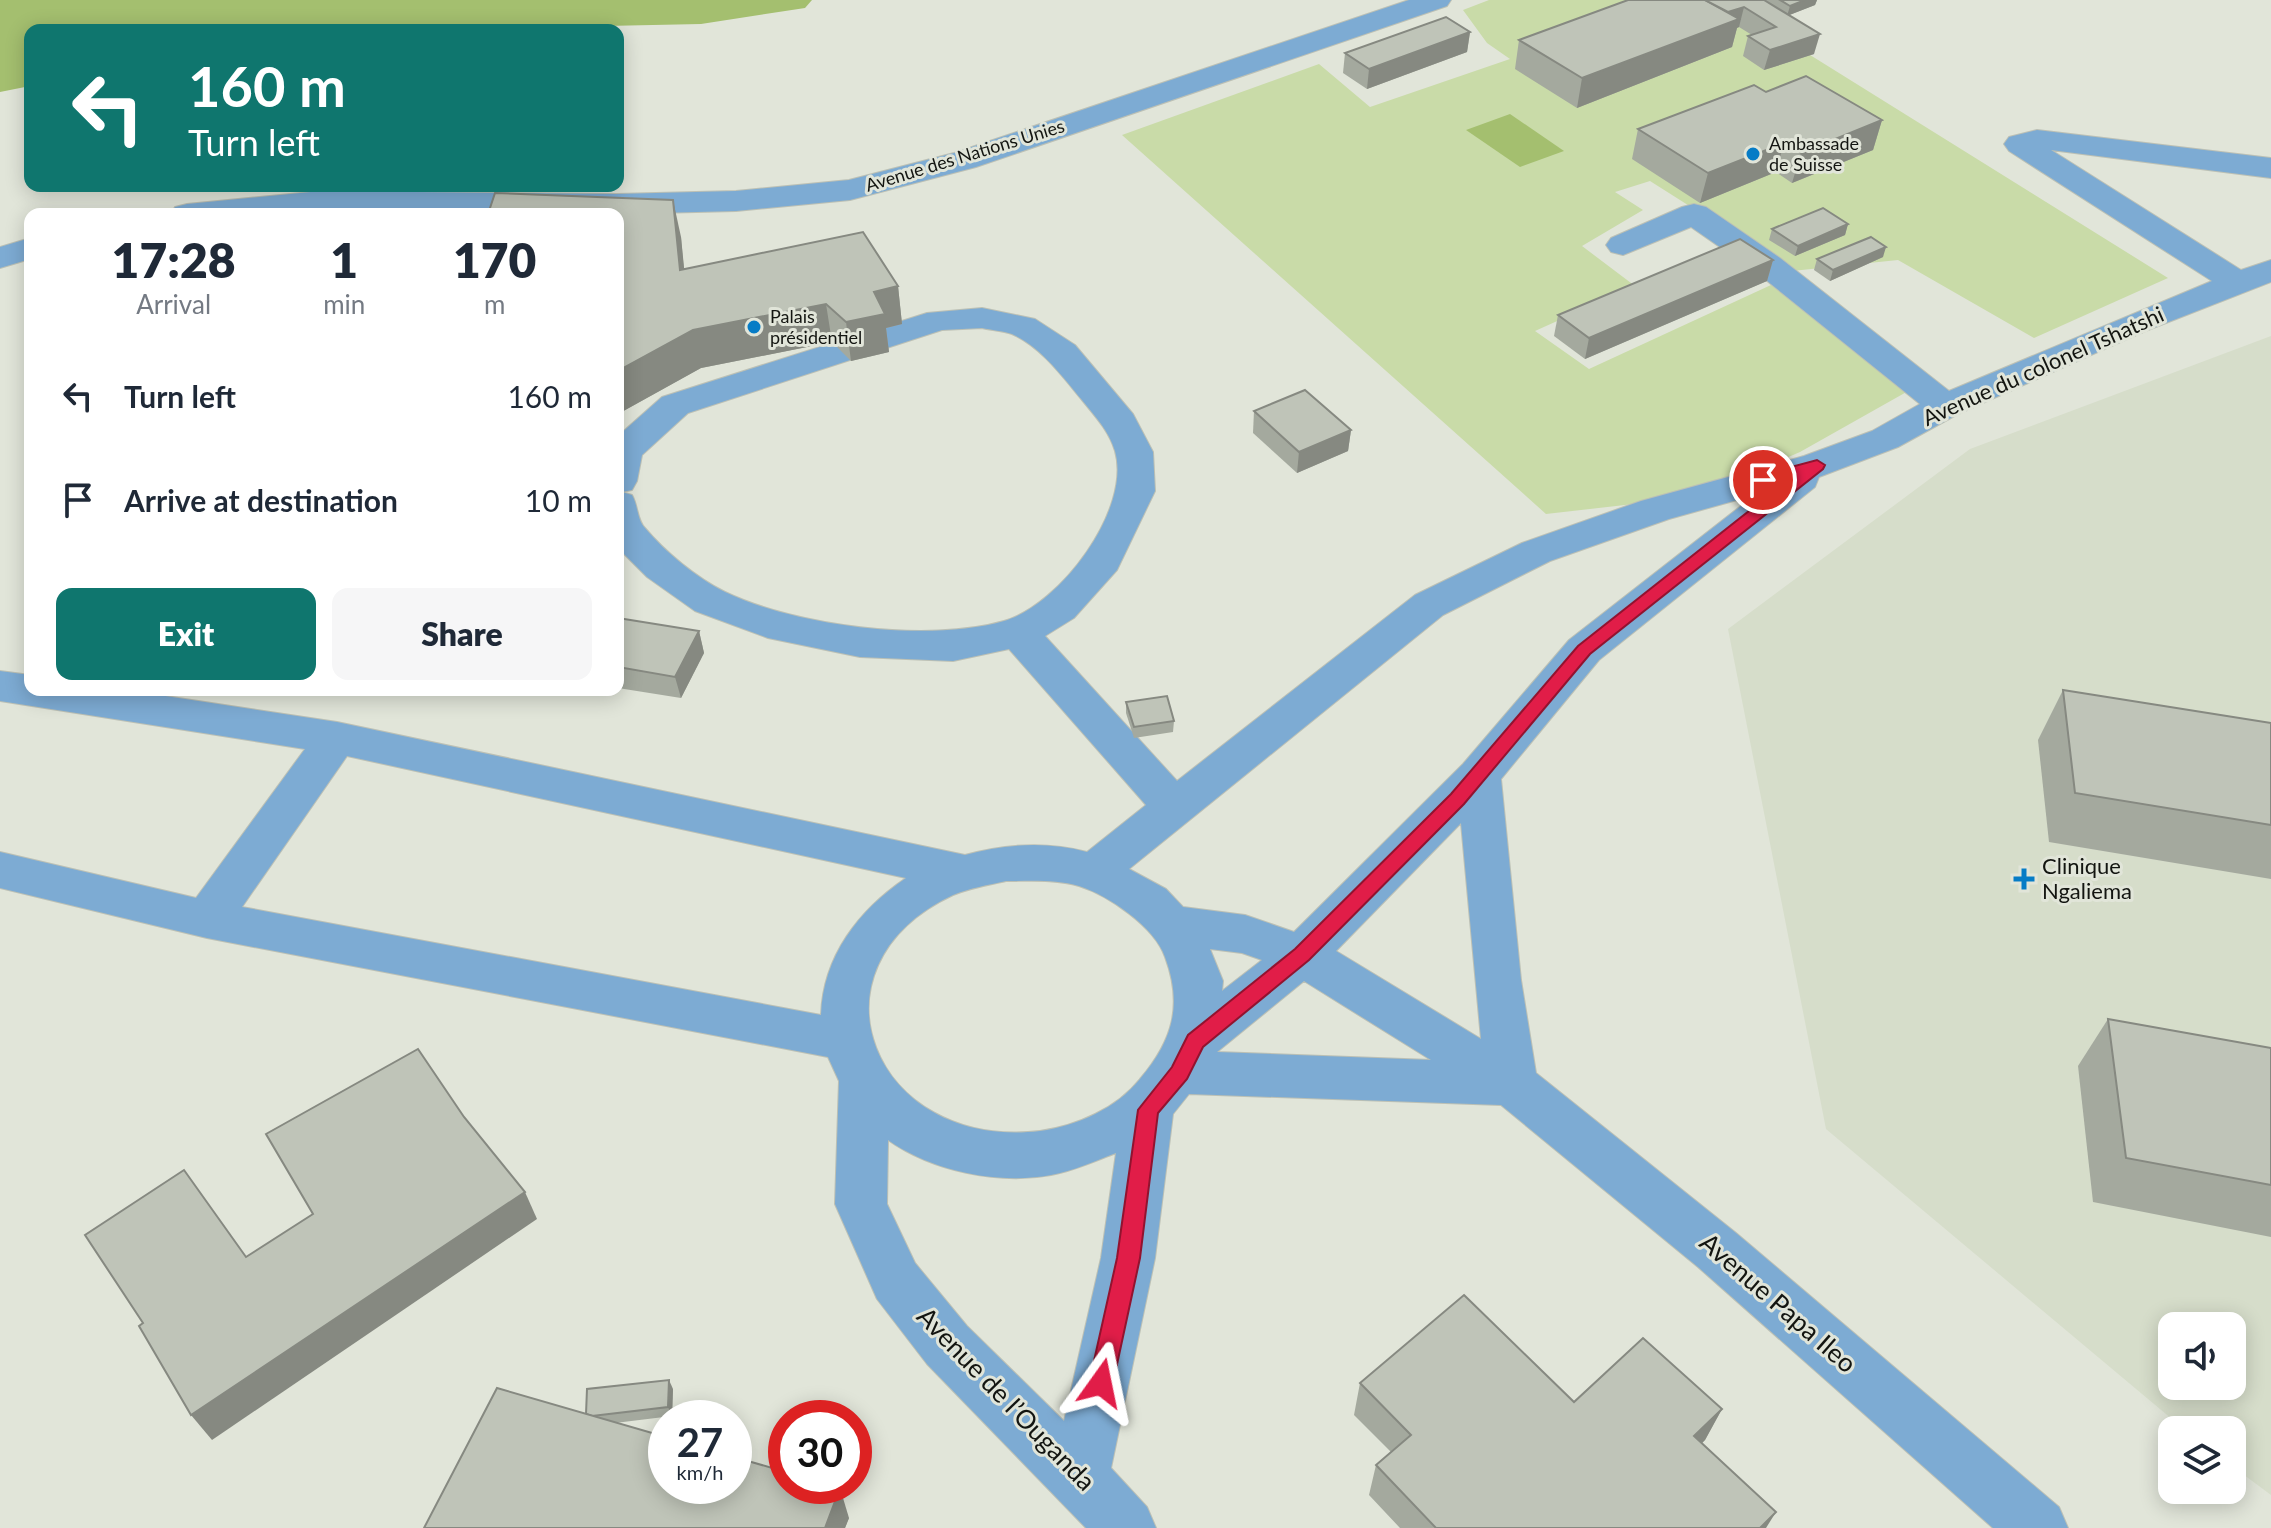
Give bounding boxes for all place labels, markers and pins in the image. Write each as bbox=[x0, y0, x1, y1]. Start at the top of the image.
place label: Ambassade de Suisse bbox=[1769, 132, 1859, 175]
marker: Ambassade de Suisse bbox=[1744, 145, 1762, 163]
place label: Palais présidentiel bbox=[770, 305, 862, 348]
marker: Palais présidentiel bbox=[745, 318, 763, 336]
pin bbox=[1729, 446, 1797, 514]
place label: Clinique Ngaliema bbox=[2042, 852, 2132, 904]
marker: Clinique Ngaliema bbox=[2013, 868, 2035, 890]

